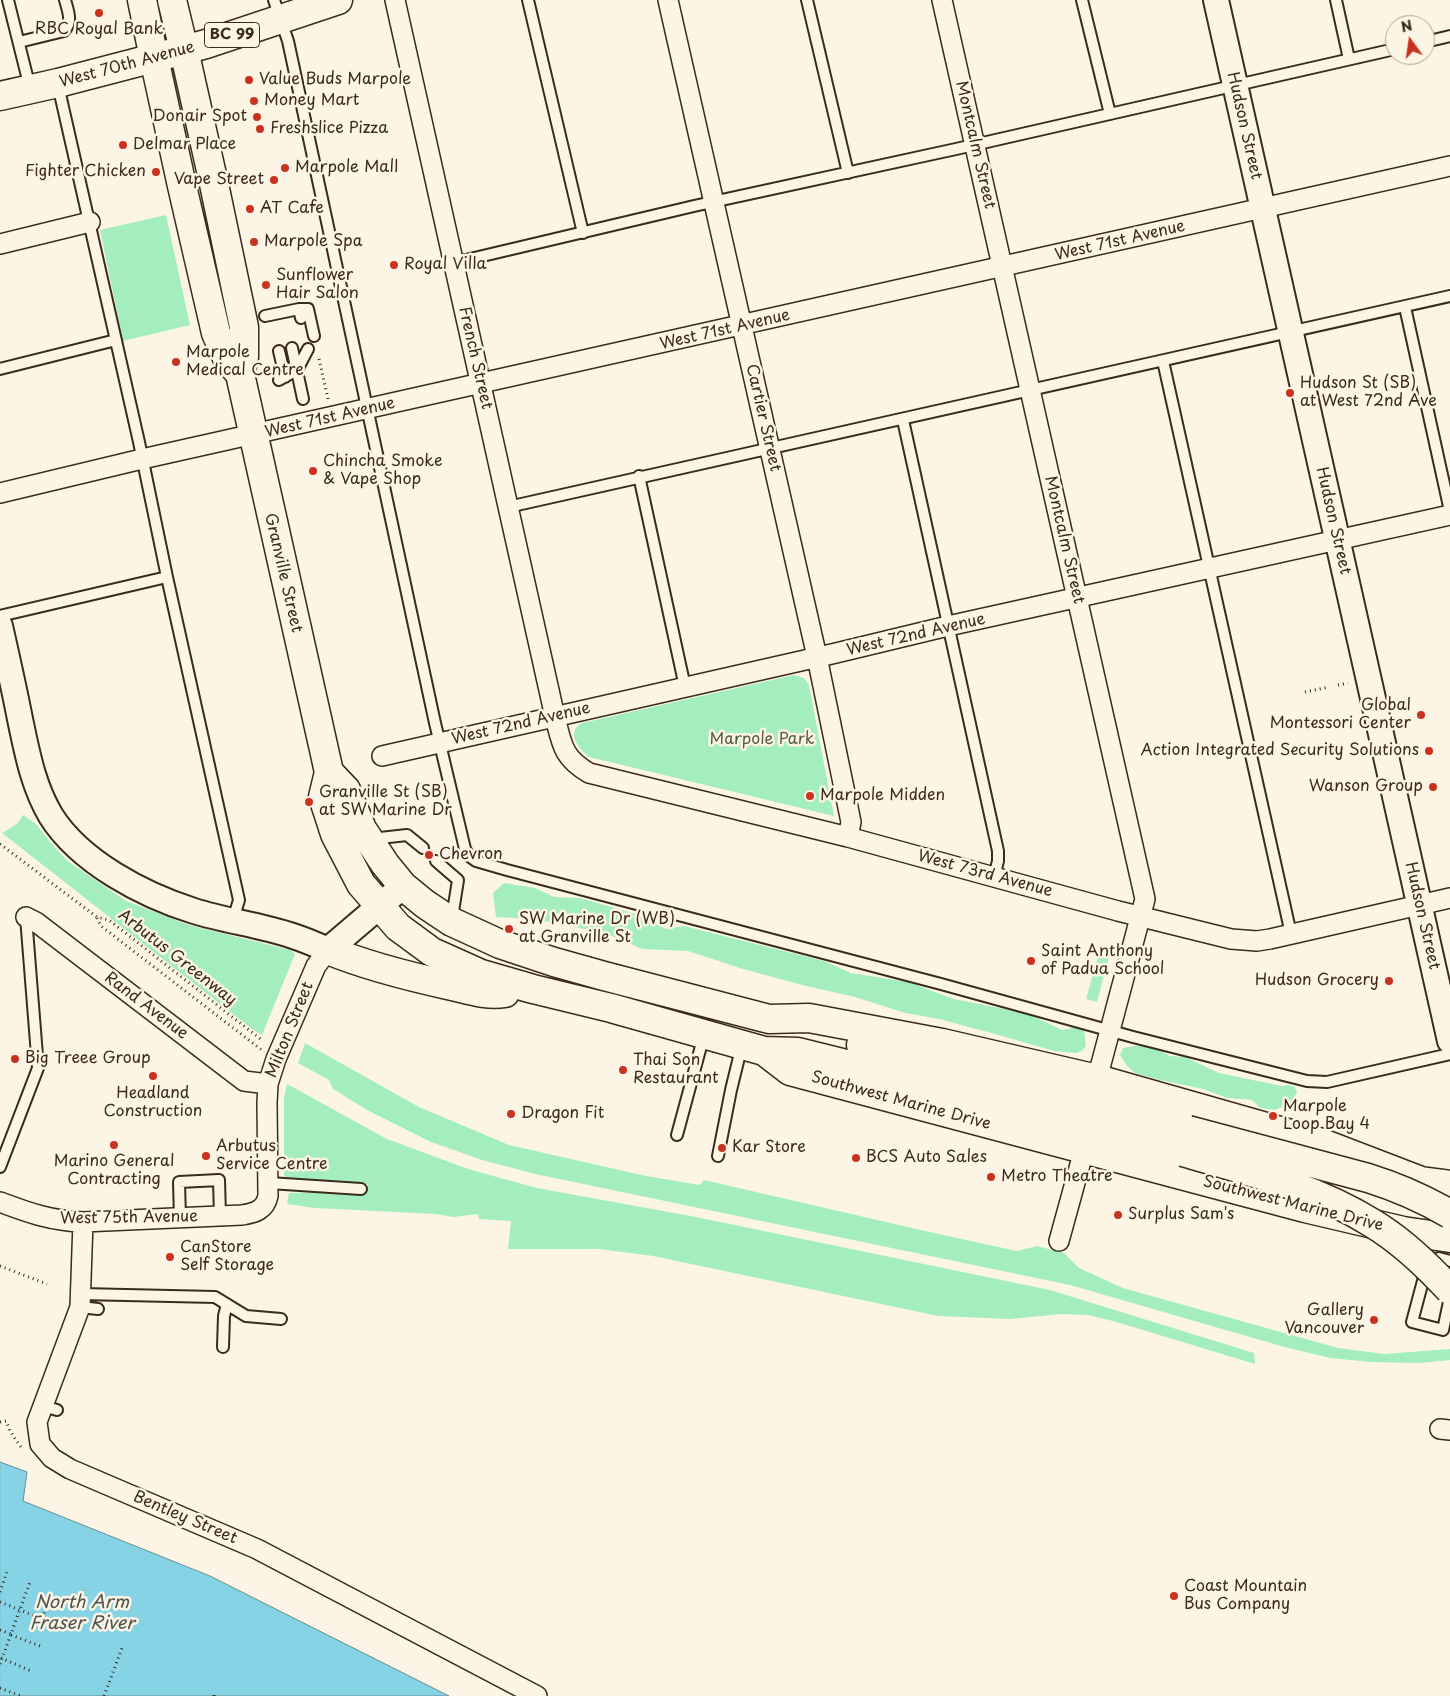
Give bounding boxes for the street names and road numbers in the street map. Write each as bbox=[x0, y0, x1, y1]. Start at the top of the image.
road number: BC 99 bbox=[204, 22, 260, 48]
street label: West 70th Avenue bbox=[57, 38, 197, 92]
street label: Hudson Street bbox=[1222, 70, 1266, 182]
street label: Montcalm Street bbox=[951, 79, 999, 211]
street label: West 71st Avenue bbox=[1053, 217, 1187, 265]
street label: French Street bbox=[454, 305, 496, 411]
street label: West 71st Avenue bbox=[658, 306, 792, 354]
street label: Cartier Street bbox=[741, 362, 785, 474]
street label: West 71st Avenue bbox=[263, 394, 397, 442]
street label: Hudson Street bbox=[1311, 465, 1355, 577]
street label: Montcalm Street bbox=[1040, 474, 1088, 606]
street label: Granville Street bbox=[260, 511, 306, 635]
street label: West 72nd Avenue bbox=[845, 610, 987, 660]
street label: West 72nd Avenue bbox=[450, 699, 592, 749]
street label: West 73rd Avenue bbox=[915, 847, 1055, 901]
street label: Hudson Street bbox=[1400, 860, 1444, 972]
street label: Arbutus Greenway bbox=[114, 906, 240, 1010]
street label: Rand Avenue bbox=[100, 968, 192, 1044]
street label: Milton Street bbox=[262, 979, 318, 1081]
street label: Southwest Marine Drive bbox=[809, 1068, 993, 1134]
street label: Southwest Marine Drive bbox=[1201, 1172, 1385, 1236]
street label: West 75th Avenue bbox=[60, 1207, 198, 1229]
street label: Bentley Street bbox=[130, 1487, 240, 1549]

